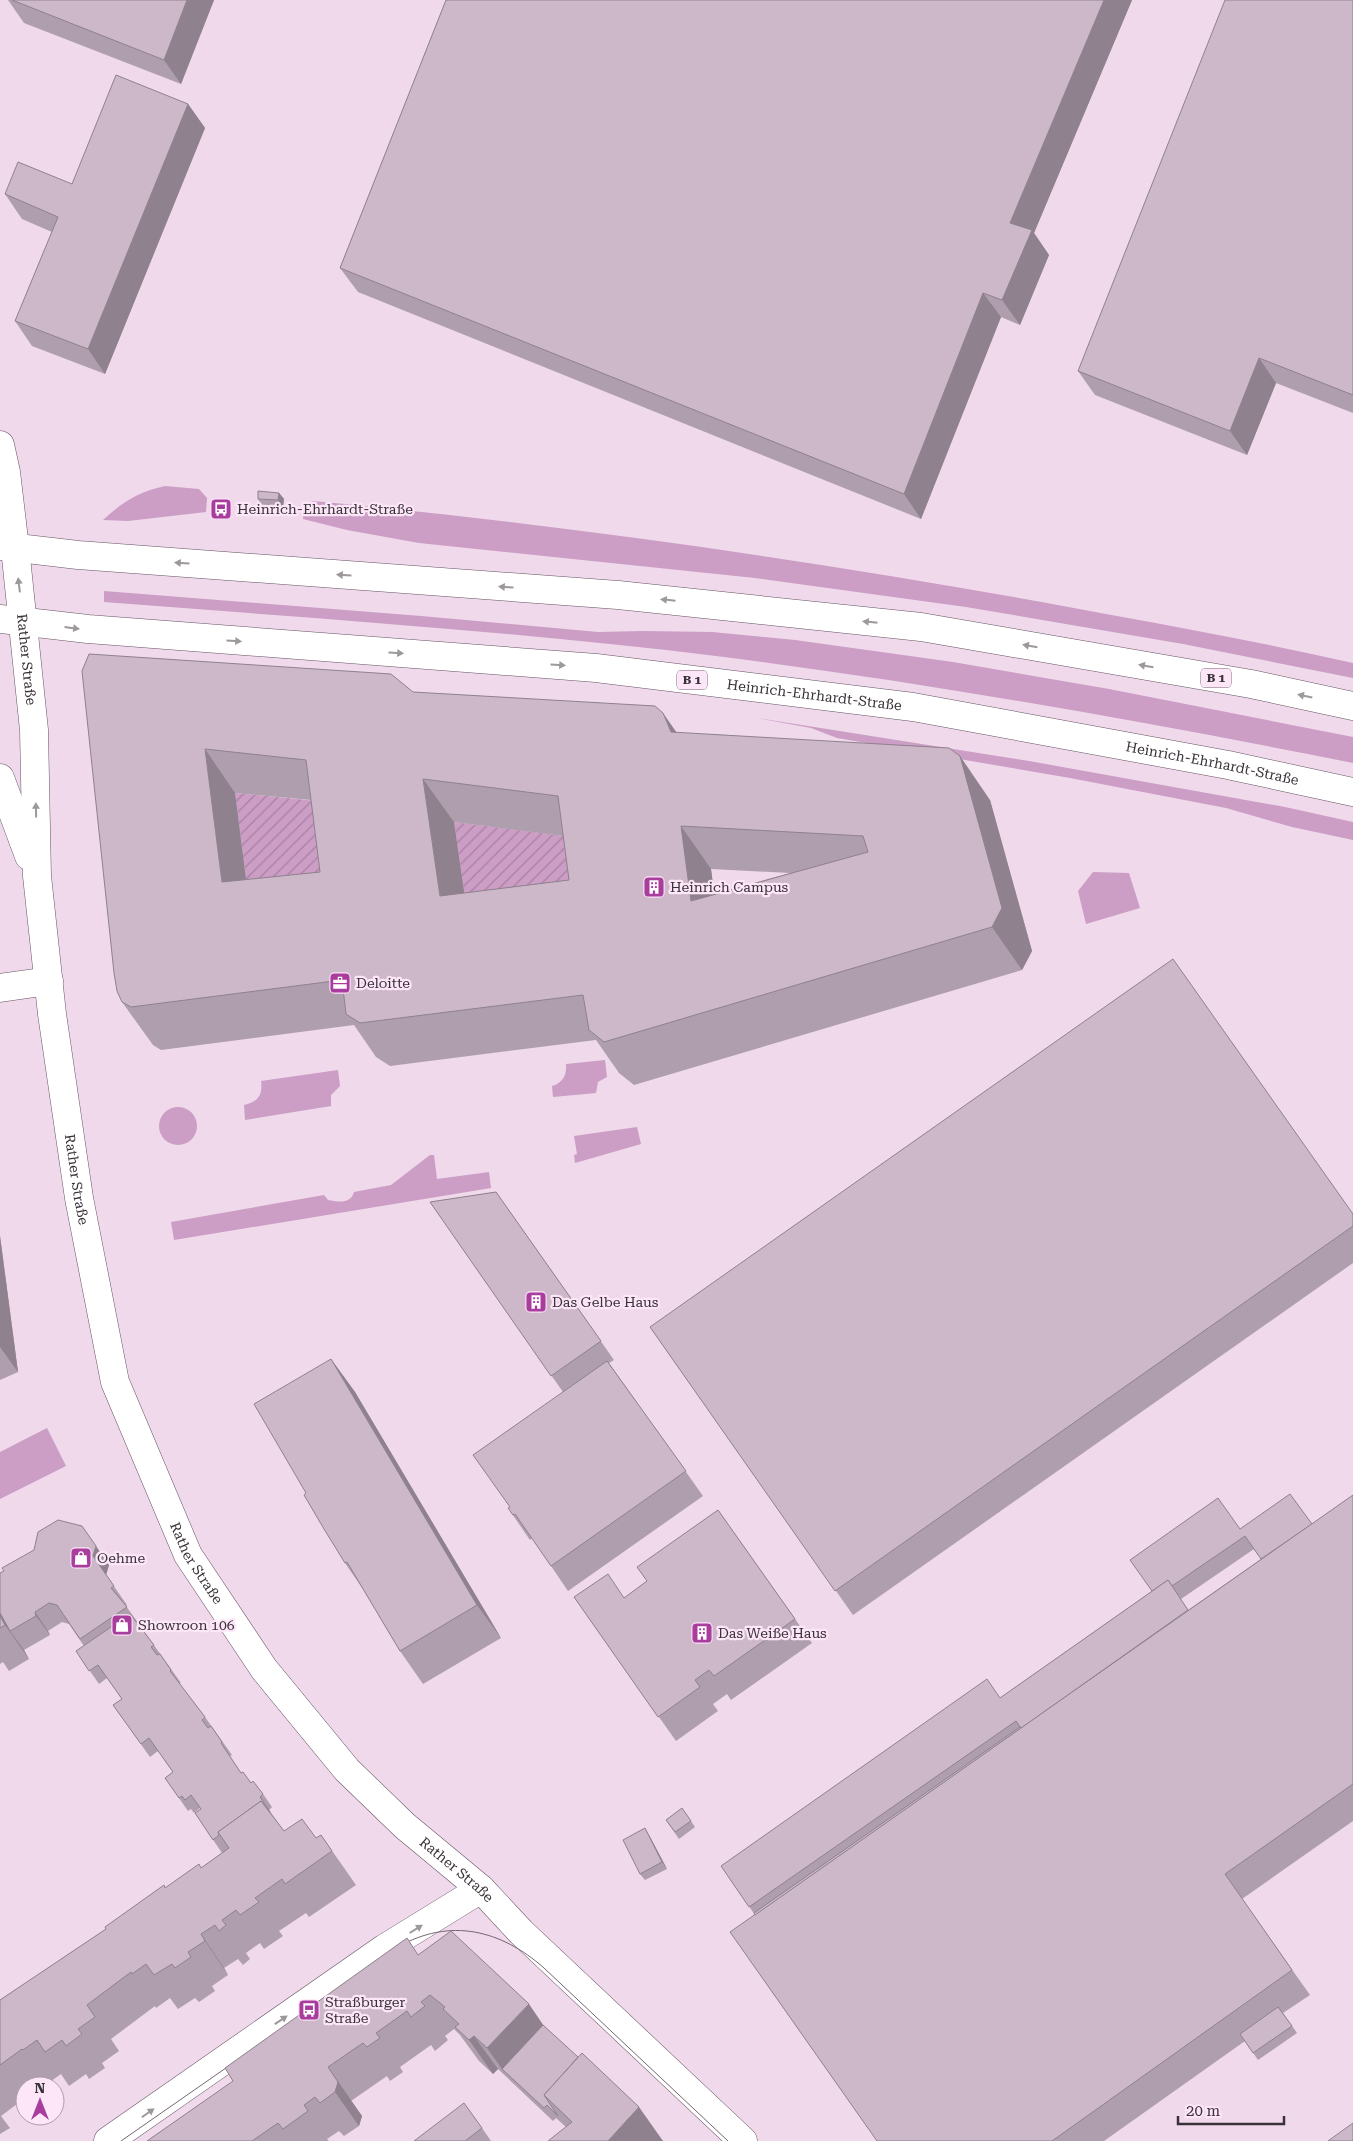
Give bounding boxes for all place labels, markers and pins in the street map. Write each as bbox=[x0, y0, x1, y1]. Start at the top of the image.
bus stop icon: Heinrich-Ehrhardt-Straße bbox=[209, 497, 233, 521]
place label: Heinrich-Ehrhardt-Straße bbox=[237, 501, 413, 517]
building icon: Heinrich Campus bbox=[642, 875, 666, 899]
place label: Heinrich Campus bbox=[670, 879, 789, 895]
office icon: Deloitte bbox=[328, 971, 352, 995]
place label: Deloitte bbox=[356, 975, 410, 991]
building icon: Das Gelbe Haus bbox=[524, 1290, 548, 1314]
place label: Das Gelbe Haus bbox=[552, 1294, 659, 1310]
shop icon: Oehme bbox=[69, 1546, 93, 1570]
place label: Oehme bbox=[97, 1550, 146, 1566]
shop icon: Showroon 106 bbox=[110, 1613, 134, 1637]
place label: Showroon 106 bbox=[138, 1617, 235, 1633]
building icon: Das Weiße Haus bbox=[690, 1621, 714, 1645]
place label: Das Weiße Haus bbox=[718, 1625, 827, 1641]
place label: Straßburger Straße bbox=[325, 1994, 405, 2026]
bus stop icon: Straßburger Straße bbox=[297, 1998, 321, 2022]

